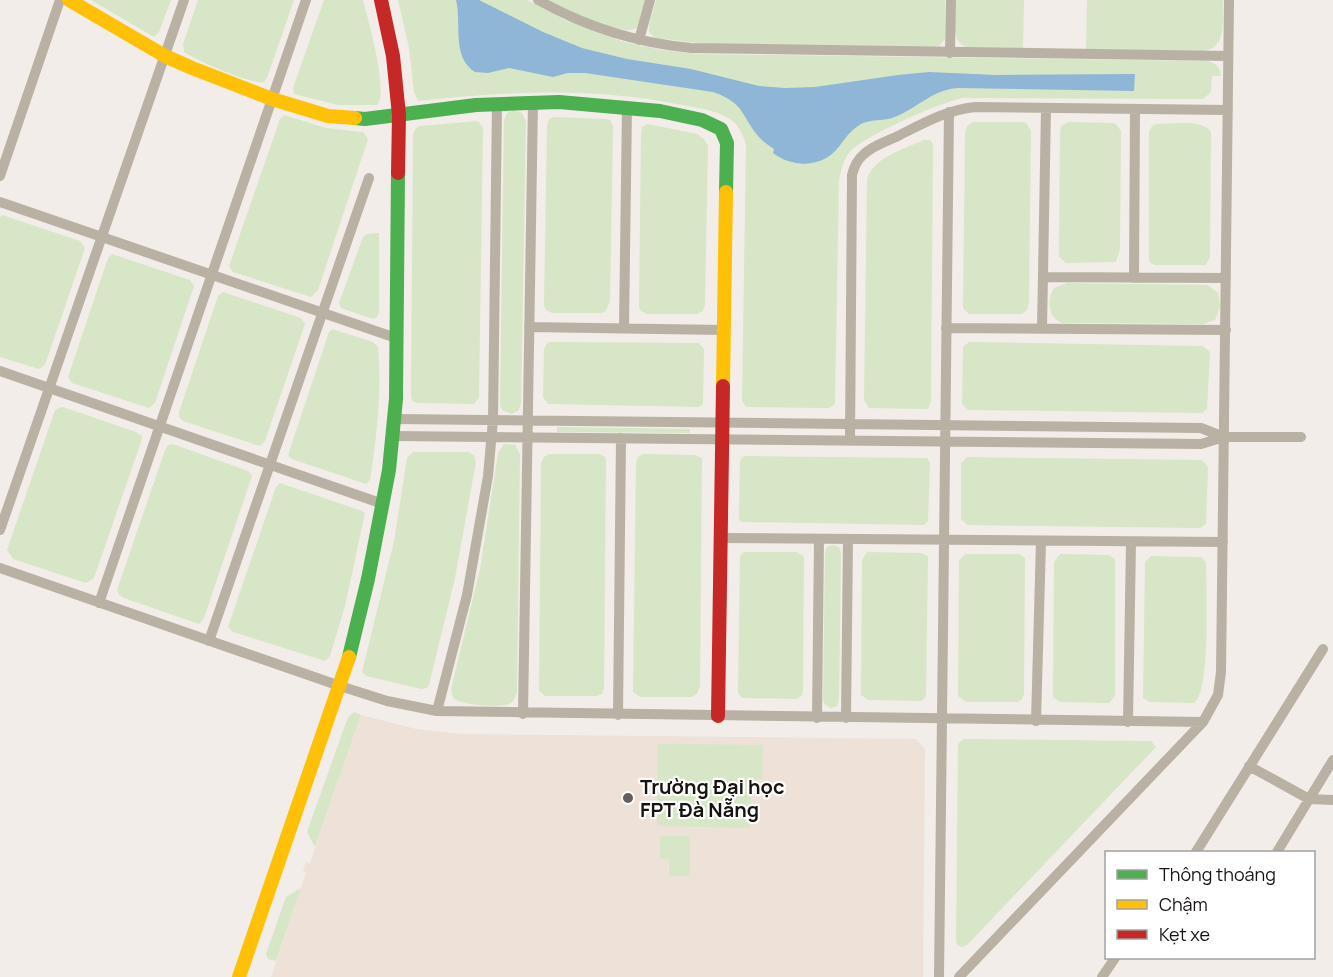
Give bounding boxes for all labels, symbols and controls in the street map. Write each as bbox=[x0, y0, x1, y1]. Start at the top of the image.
place label: Trường Đại học FPT Đà Nẵng bbox=[640, 773, 784, 823]
marker: Trường Đại học FPT Đà Nẵng bbox=[621, 791, 635, 805]
legend bbox=[1105, 851, 1315, 959]
text: Thông thoáng bbox=[1159, 862, 1276, 886]
text: Chậm bbox=[1159, 892, 1208, 916]
text: Kẹt xe bbox=[1159, 922, 1210, 946]

